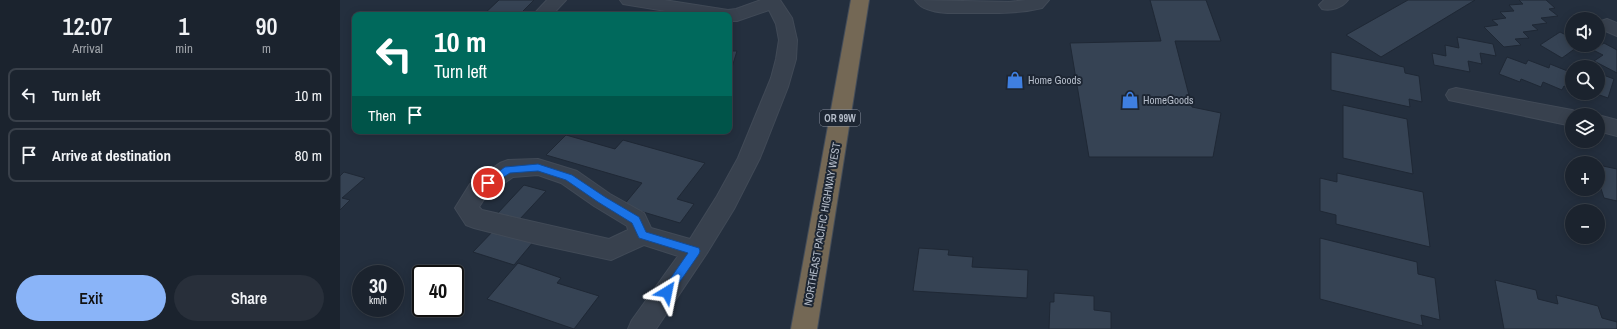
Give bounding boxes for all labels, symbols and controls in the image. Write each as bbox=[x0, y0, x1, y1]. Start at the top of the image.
text: 12:07 bbox=[63, 10, 113, 42]
text: 1 bbox=[179, 10, 189, 42]
text: 90 bbox=[255, 10, 277, 42]
map controls bbox=[1565, 12, 1605, 244]
button: sound bbox=[1565, 12, 1605, 52]
text: 10 m bbox=[434, 23, 486, 61]
icon: left bbox=[368, 28, 420, 80]
text: Arrival bbox=[72, 40, 103, 57]
text: min bbox=[175, 40, 193, 57]
text: m bbox=[262, 40, 271, 57]
text: Turn left bbox=[434, 59, 487, 84]
button: search bbox=[1565, 60, 1605, 100]
shop icon: Home Goods bbox=[1005, 70, 1025, 90]
place label: Home Goods bbox=[1028, 73, 1082, 87]
icon: left bbox=[18, 84, 40, 106]
text: Turn left bbox=[52, 85, 100, 106]
text: 10 m bbox=[295, 85, 322, 106]
shop icon: HomeGoods bbox=[1120, 90, 1140, 110]
place label: HomeGoods bbox=[1143, 93, 1194, 107]
icon: arrive bbox=[404, 104, 426, 126]
text: Then bbox=[368, 105, 396, 126]
button: layers bbox=[1565, 108, 1605, 148]
road number: OR 99W bbox=[820, 110, 860, 126]
street label: NORTHEAST PACIFIC HIGHWAY WEST bbox=[801, 141, 843, 307]
icon: arrive bbox=[18, 144, 40, 166]
text: Arrive at destination bbox=[52, 145, 171, 166]
text: 80 m bbox=[295, 145, 322, 166]
button: + bbox=[1565, 156, 1605, 196]
pin bbox=[471, 166, 505, 200]
icon: arrive bbox=[477, 172, 499, 194]
button: − bbox=[1565, 204, 1605, 244]
speed limit sign: 40 bbox=[412, 265, 464, 317]
position arrow bbox=[646, 271, 688, 313]
text: 30 bbox=[369, 272, 387, 299]
button: Exit bbox=[16, 275, 166, 321]
button: Share bbox=[174, 275, 324, 321]
text: km/h bbox=[369, 294, 387, 307]

